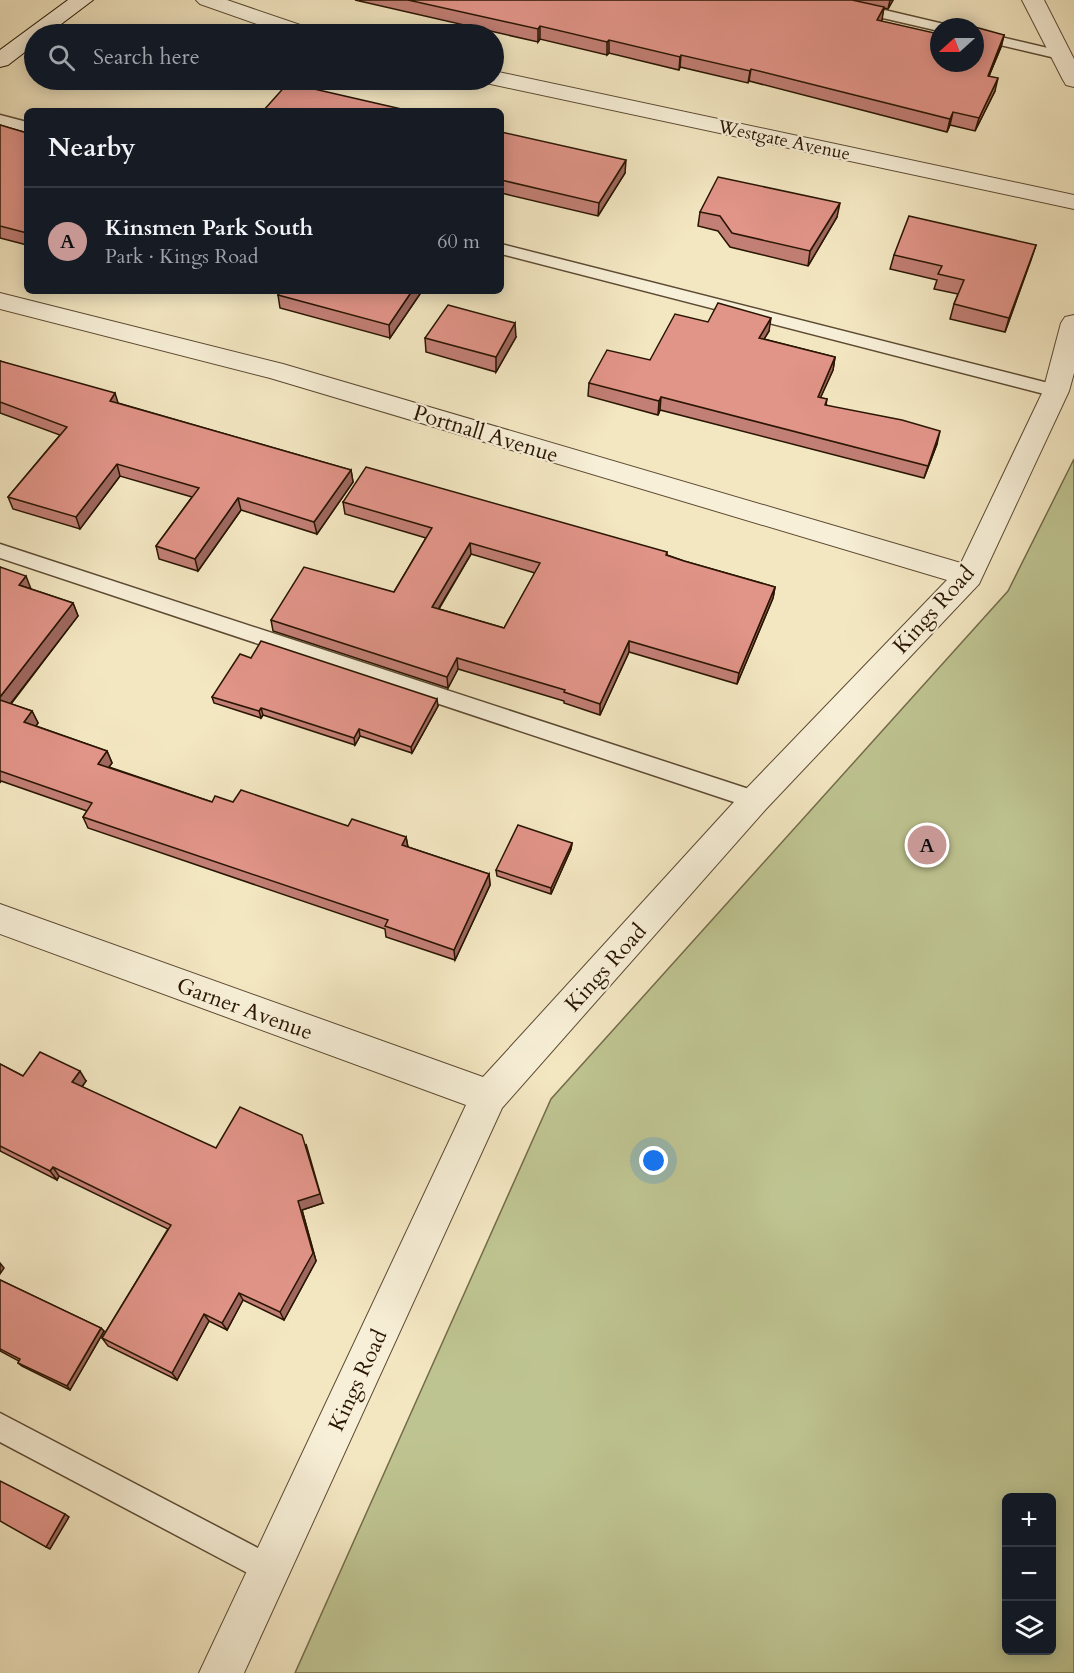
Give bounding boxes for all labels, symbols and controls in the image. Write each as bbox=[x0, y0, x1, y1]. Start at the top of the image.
north arrow bbox=[930, 18, 984, 72]
search box bbox=[24, 24, 504, 90]
icon: search bbox=[45, 41, 78, 74]
text: Search here bbox=[93, 42, 200, 72]
street label: Westgate Avenue bbox=[714, 114, 852, 167]
text: Nearby bbox=[48, 130, 136, 165]
text: Kinsmen Park South bbox=[105, 213, 313, 243]
text: A bbox=[60, 228, 75, 255]
text: 60 m bbox=[437, 228, 480, 255]
text: Park · Kings Road bbox=[105, 243, 258, 270]
street label: Portnall Avenue bbox=[409, 398, 562, 470]
street label: Kings Road bbox=[886, 559, 982, 660]
pin: A bbox=[908, 822, 946, 868]
street label: Kings Road bbox=[558, 917, 654, 1018]
street label: Garner Avenue bbox=[172, 970, 317, 1047]
your location bbox=[639, 1146, 668, 1175]
street label: Kings Road bbox=[321, 1324, 395, 1436]
map controls bbox=[1002, 1493, 1056, 1655]
button: + bbox=[1002, 1493, 1056, 1547]
button: − bbox=[1002, 1547, 1056, 1601]
button: layers bbox=[1002, 1601, 1056, 1655]

